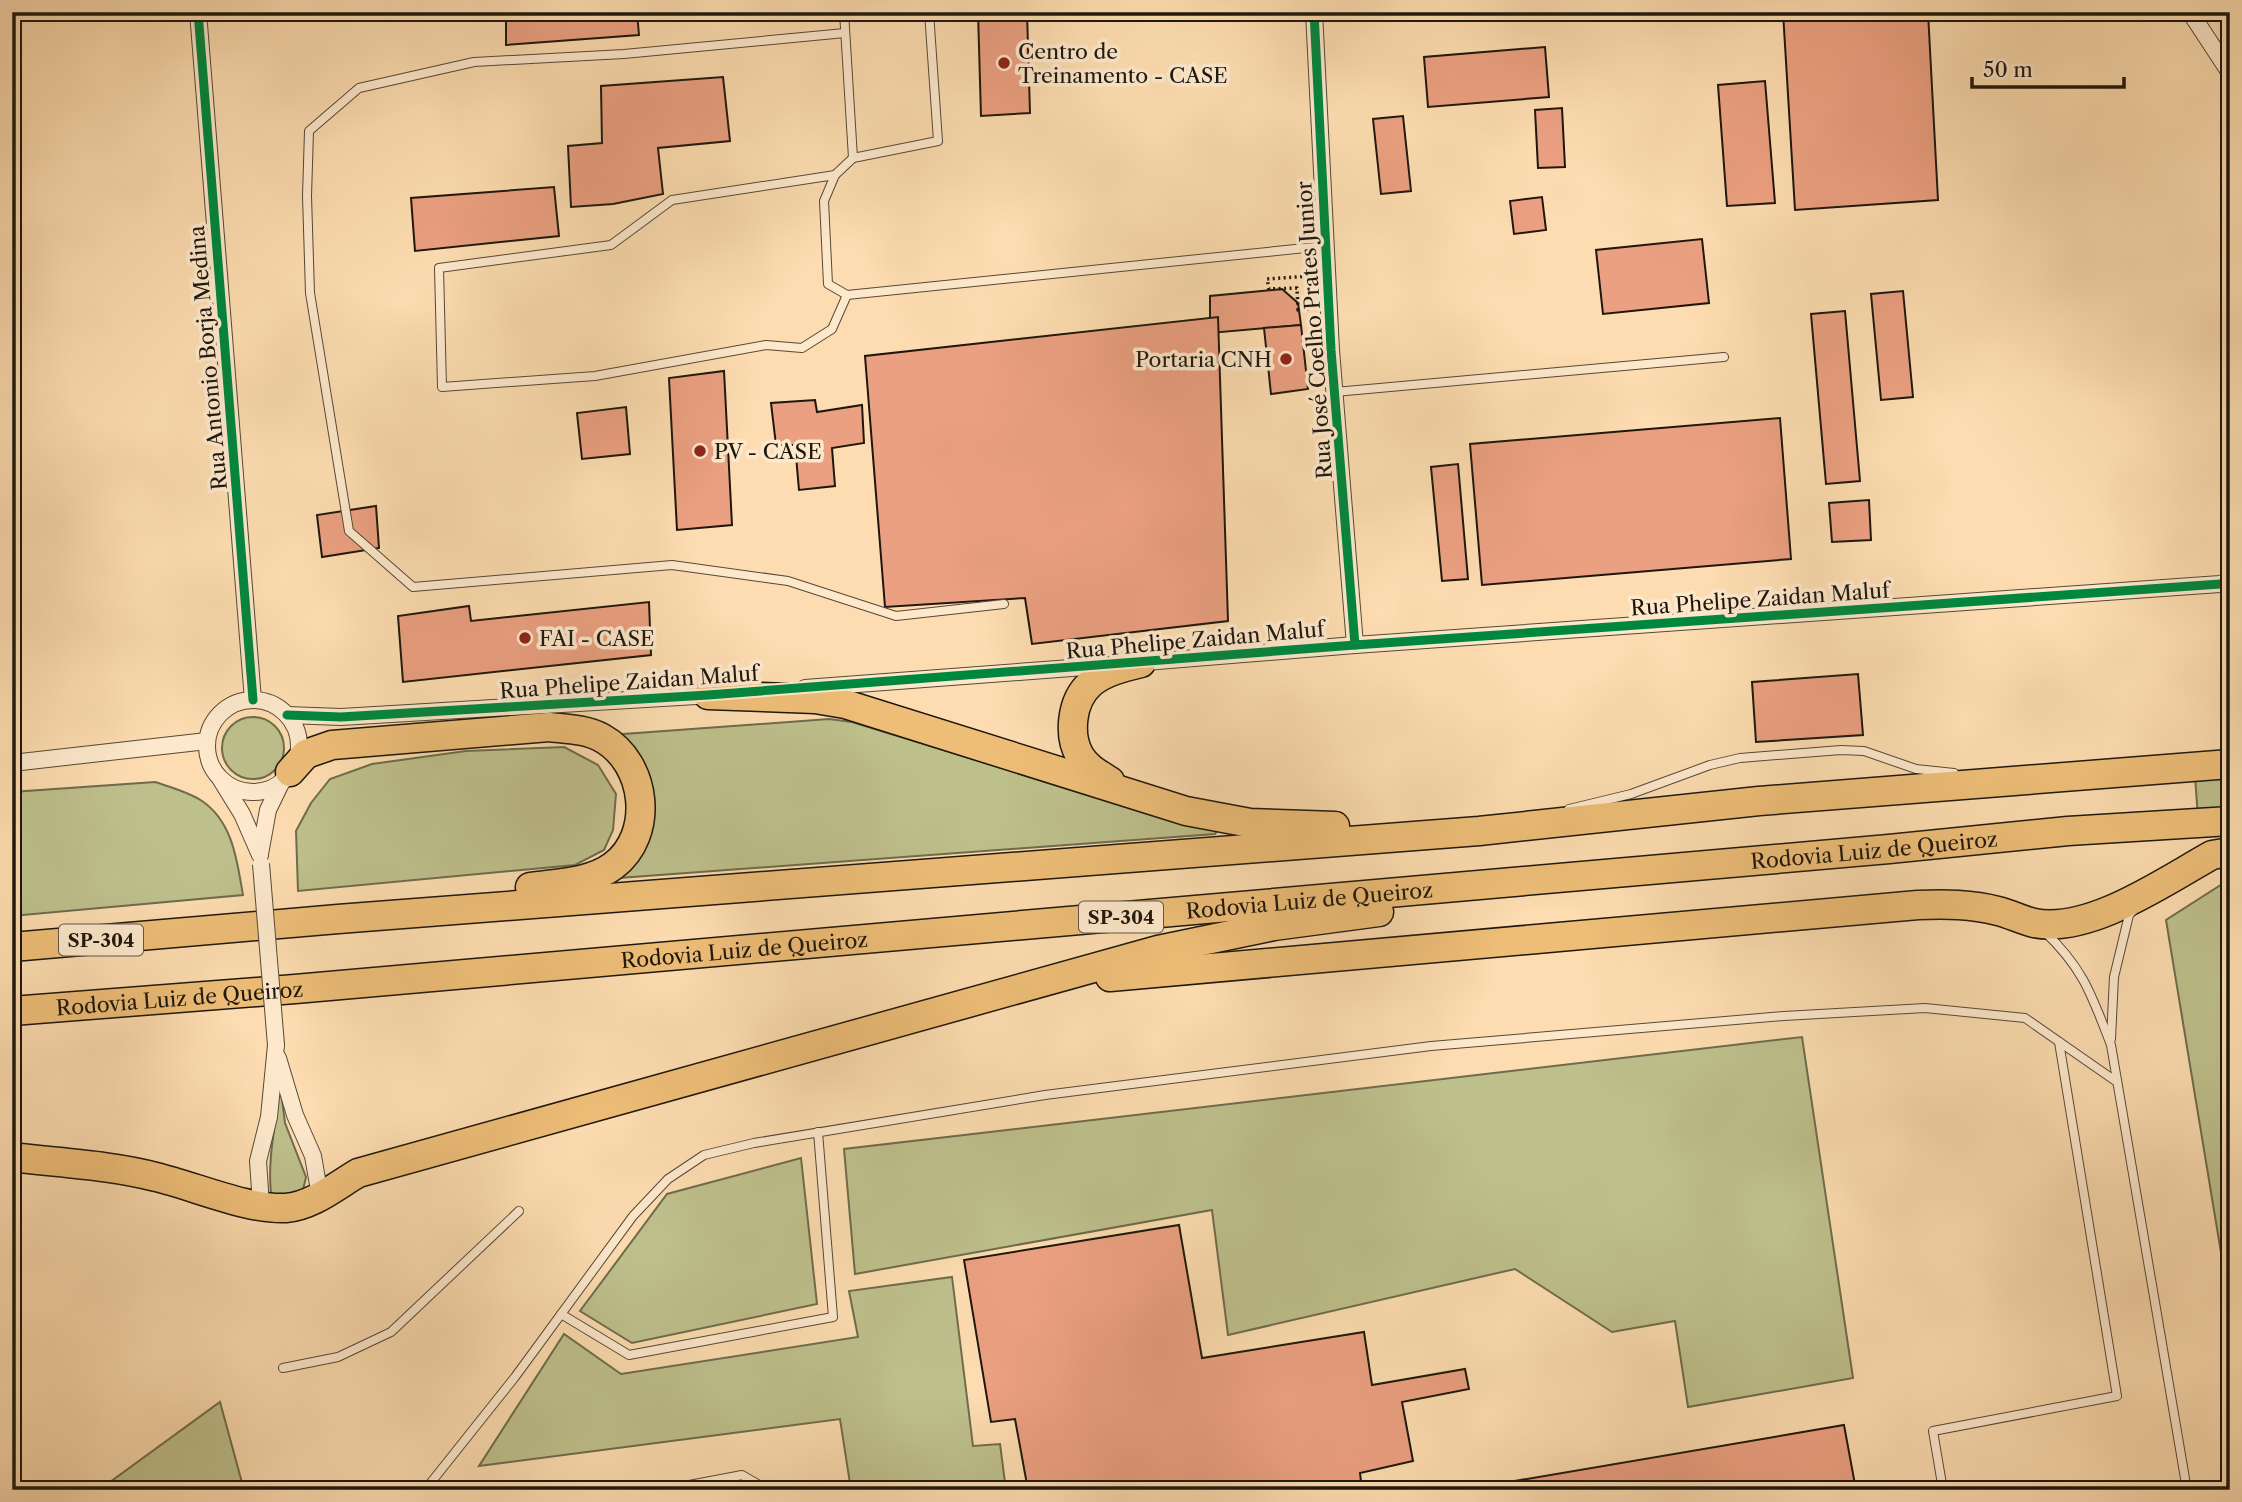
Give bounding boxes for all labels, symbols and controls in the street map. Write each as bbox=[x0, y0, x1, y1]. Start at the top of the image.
place label: Centro de Treinamento - CASE bbox=[1018, 39, 1228, 88]
scale bar bbox=[1972, 46, 2125, 90]
marker: Centro de Treinamento - CASE bbox=[996, 55, 1012, 71]
text: 50 m bbox=[1983, 57, 2033, 82]
street label: Rua José Coelho Prates Junior bbox=[1291, 180, 1337, 480]
street label: Rua Antonio Borja Medina bbox=[184, 224, 232, 491]
place label: Portaria CNH bbox=[1135, 347, 1272, 372]
marker: Portaria CNH bbox=[1278, 351, 1294, 367]
place label: PV - CASE bbox=[714, 439, 822, 464]
marker: PV - CASE bbox=[692, 443, 708, 459]
street label: Rua Phelipe Zaidan Maluf bbox=[1630, 577, 1893, 621]
street label: Rua Phelipe Zaidan Maluf bbox=[1065, 616, 1328, 664]
place label: FAI - CASE bbox=[539, 626, 655, 651]
marker: FAI - CASE bbox=[517, 630, 533, 646]
street label: Rua Phelipe Zaidan Maluf bbox=[499, 660, 762, 704]
street label: Rodovia Luiz de Queiroz bbox=[1749, 826, 1999, 874]
street label: Rodovia Luiz de Queiroz bbox=[1185, 877, 1434, 923]
road number: SP-304 bbox=[1079, 902, 1163, 932]
road number: SP-304 bbox=[59, 924, 143, 956]
street label: Rodovia Luiz de Queiroz bbox=[620, 926, 869, 973]
street label: Rodovia Luiz de Queiroz bbox=[55, 976, 304, 1020]

